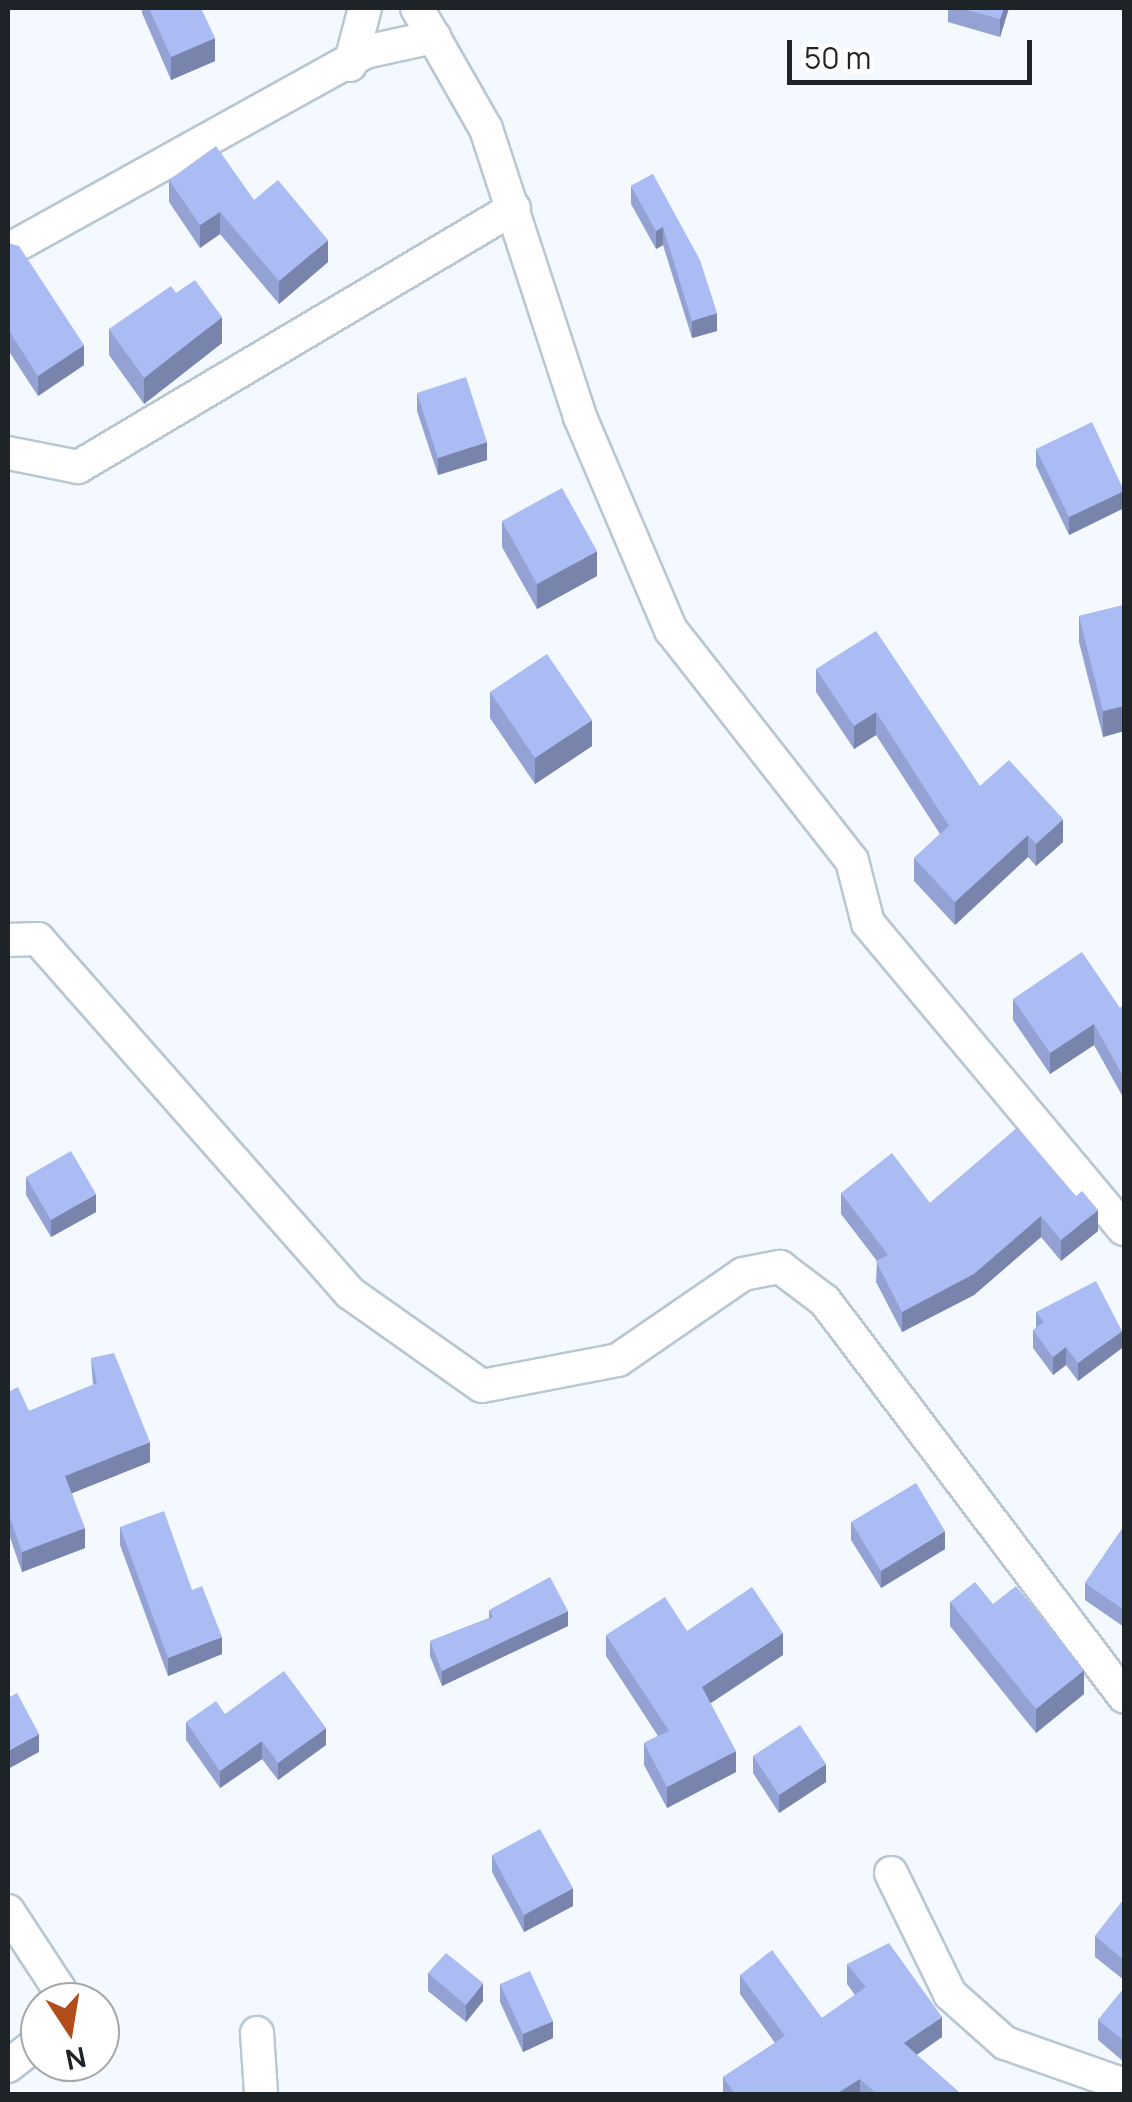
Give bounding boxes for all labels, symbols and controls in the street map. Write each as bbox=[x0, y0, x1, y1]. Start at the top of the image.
scale bar bbox=[792, 20, 1037, 82]
text: 50 m bbox=[804, 37, 871, 78]
north arrow bbox=[20, 1982, 120, 2082]
text: N bbox=[62, 2039, 90, 2080]

